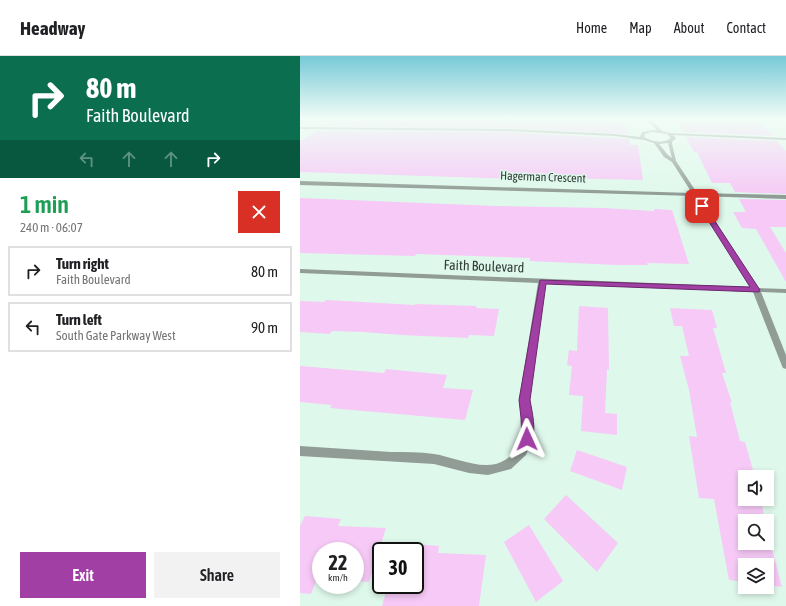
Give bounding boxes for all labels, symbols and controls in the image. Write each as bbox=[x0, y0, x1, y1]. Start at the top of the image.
text: Headway bbox=[20, 17, 85, 39]
text: Home bbox=[576, 20, 607, 36]
text: Map bbox=[629, 20, 652, 36]
text: About bbox=[674, 20, 705, 36]
text: Contact bbox=[727, 20, 766, 36]
icon: right bbox=[20, 72, 72, 124]
text: 80 m bbox=[86, 72, 136, 104]
text: Faith Boulevard bbox=[86, 105, 190, 126]
icon: left bbox=[76, 148, 98, 170]
icon: ahead bbox=[118, 148, 140, 170]
icon: ahead bbox=[160, 148, 182, 170]
icon: right bbox=[202, 148, 224, 170]
street label: Hagerman Crescent bbox=[500, 169, 587, 186]
pin bbox=[685, 189, 719, 223]
text: 1 min bbox=[20, 191, 69, 218]
button: close bbox=[238, 191, 280, 233]
icon: arrive bbox=[691, 195, 713, 217]
text: 240 m · 06:07 bbox=[20, 220, 83, 235]
text: Turn right bbox=[56, 255, 109, 272]
street label: Faith Boulevard bbox=[443, 257, 525, 275]
icon: right bbox=[22, 260, 44, 282]
text: 80 m bbox=[251, 263, 278, 280]
text: Faith Boulevard bbox=[56, 272, 131, 287]
text: Turn left bbox=[56, 311, 102, 328]
icon: left bbox=[22, 316, 44, 338]
text: 90 m bbox=[251, 319, 278, 336]
text: South Gate Parkway West bbox=[56, 328, 176, 343]
position arrow bbox=[506, 418, 548, 460]
map controls bbox=[738, 470, 774, 594]
button: sound bbox=[738, 470, 774, 506]
button: search bbox=[738, 514, 774, 550]
speed limit sign: 30 bbox=[372, 542, 424, 594]
text: 22 bbox=[329, 551, 347, 574]
button: Exit bbox=[20, 552, 146, 598]
button: Share bbox=[154, 552, 280, 598]
button: layers bbox=[738, 558, 774, 594]
text: km/h bbox=[328, 572, 348, 583]

